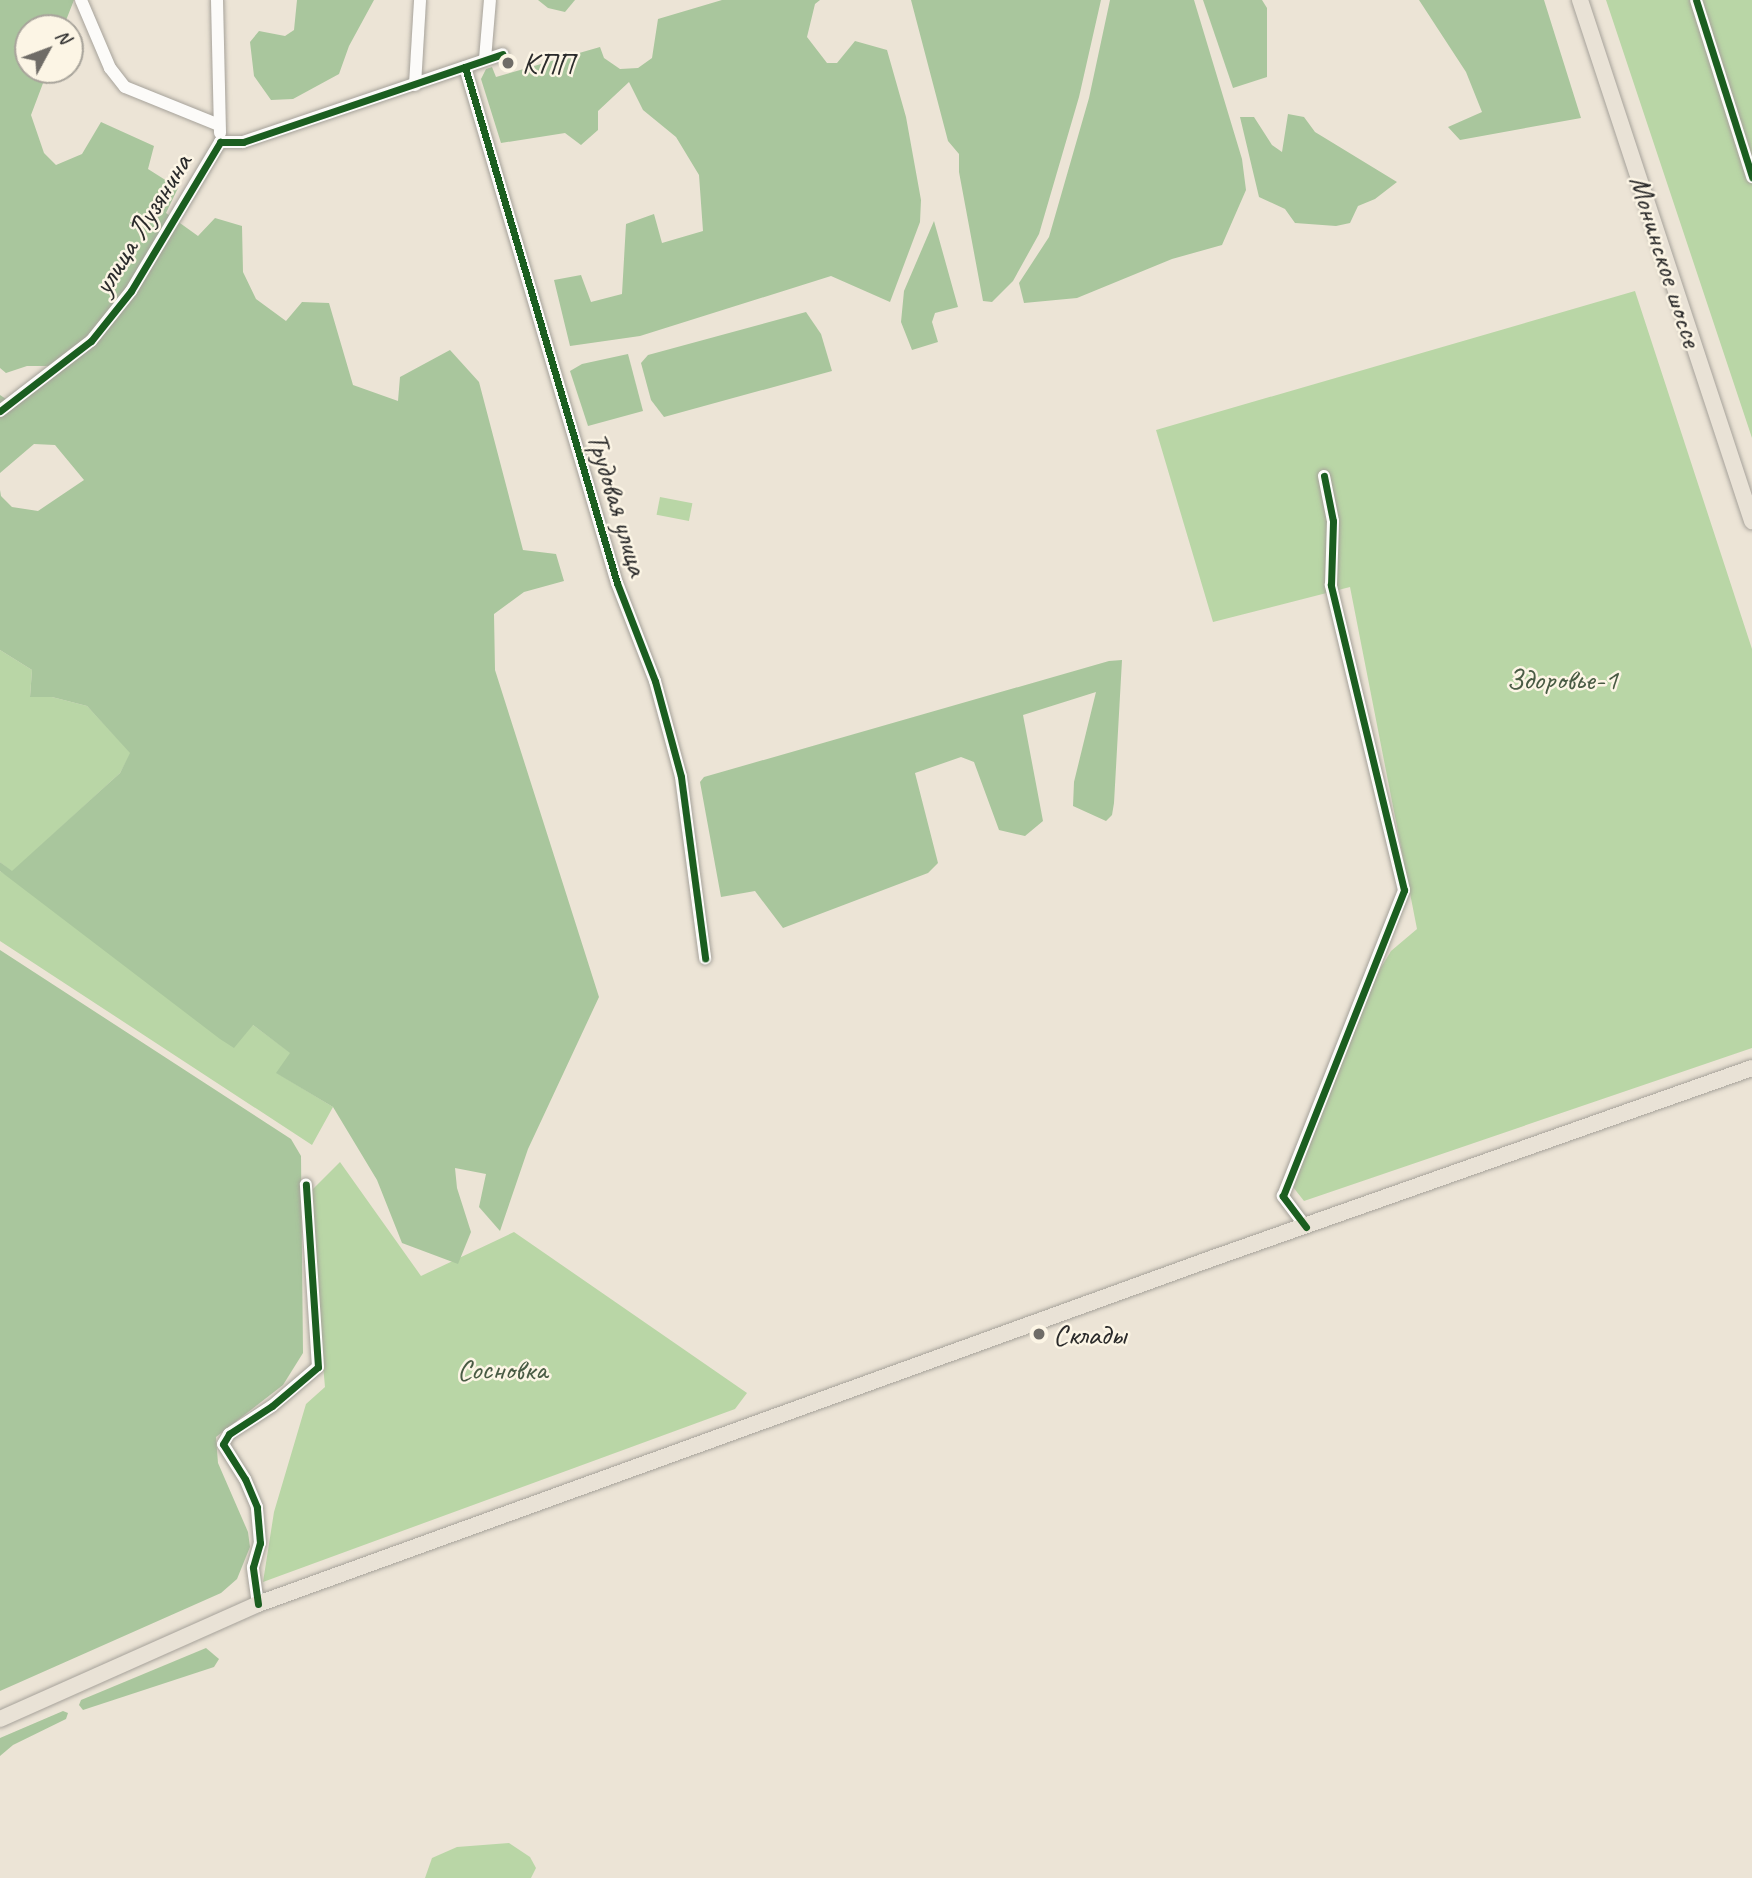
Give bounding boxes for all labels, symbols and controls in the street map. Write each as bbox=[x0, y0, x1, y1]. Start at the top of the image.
north arrow bbox=[14, 14, 84, 84]
text: N bbox=[50, 24, 76, 49]
place label: КПП bbox=[522, 45, 573, 81]
marker: КПП bbox=[500, 55, 516, 71]
street label: улица Лузянина bbox=[85, 147, 199, 301]
street label: Монинское шоссе bbox=[1621, 170, 1711, 352]
street label: Трудовая улица bbox=[579, 427, 657, 581]
park label: Здоровье-1 bbox=[1506, 661, 1618, 697]
place label: Склады bbox=[1053, 1316, 1126, 1352]
marker: Склады bbox=[1031, 1326, 1047, 1342]
park label: Сосновка bbox=[457, 1351, 547, 1387]

